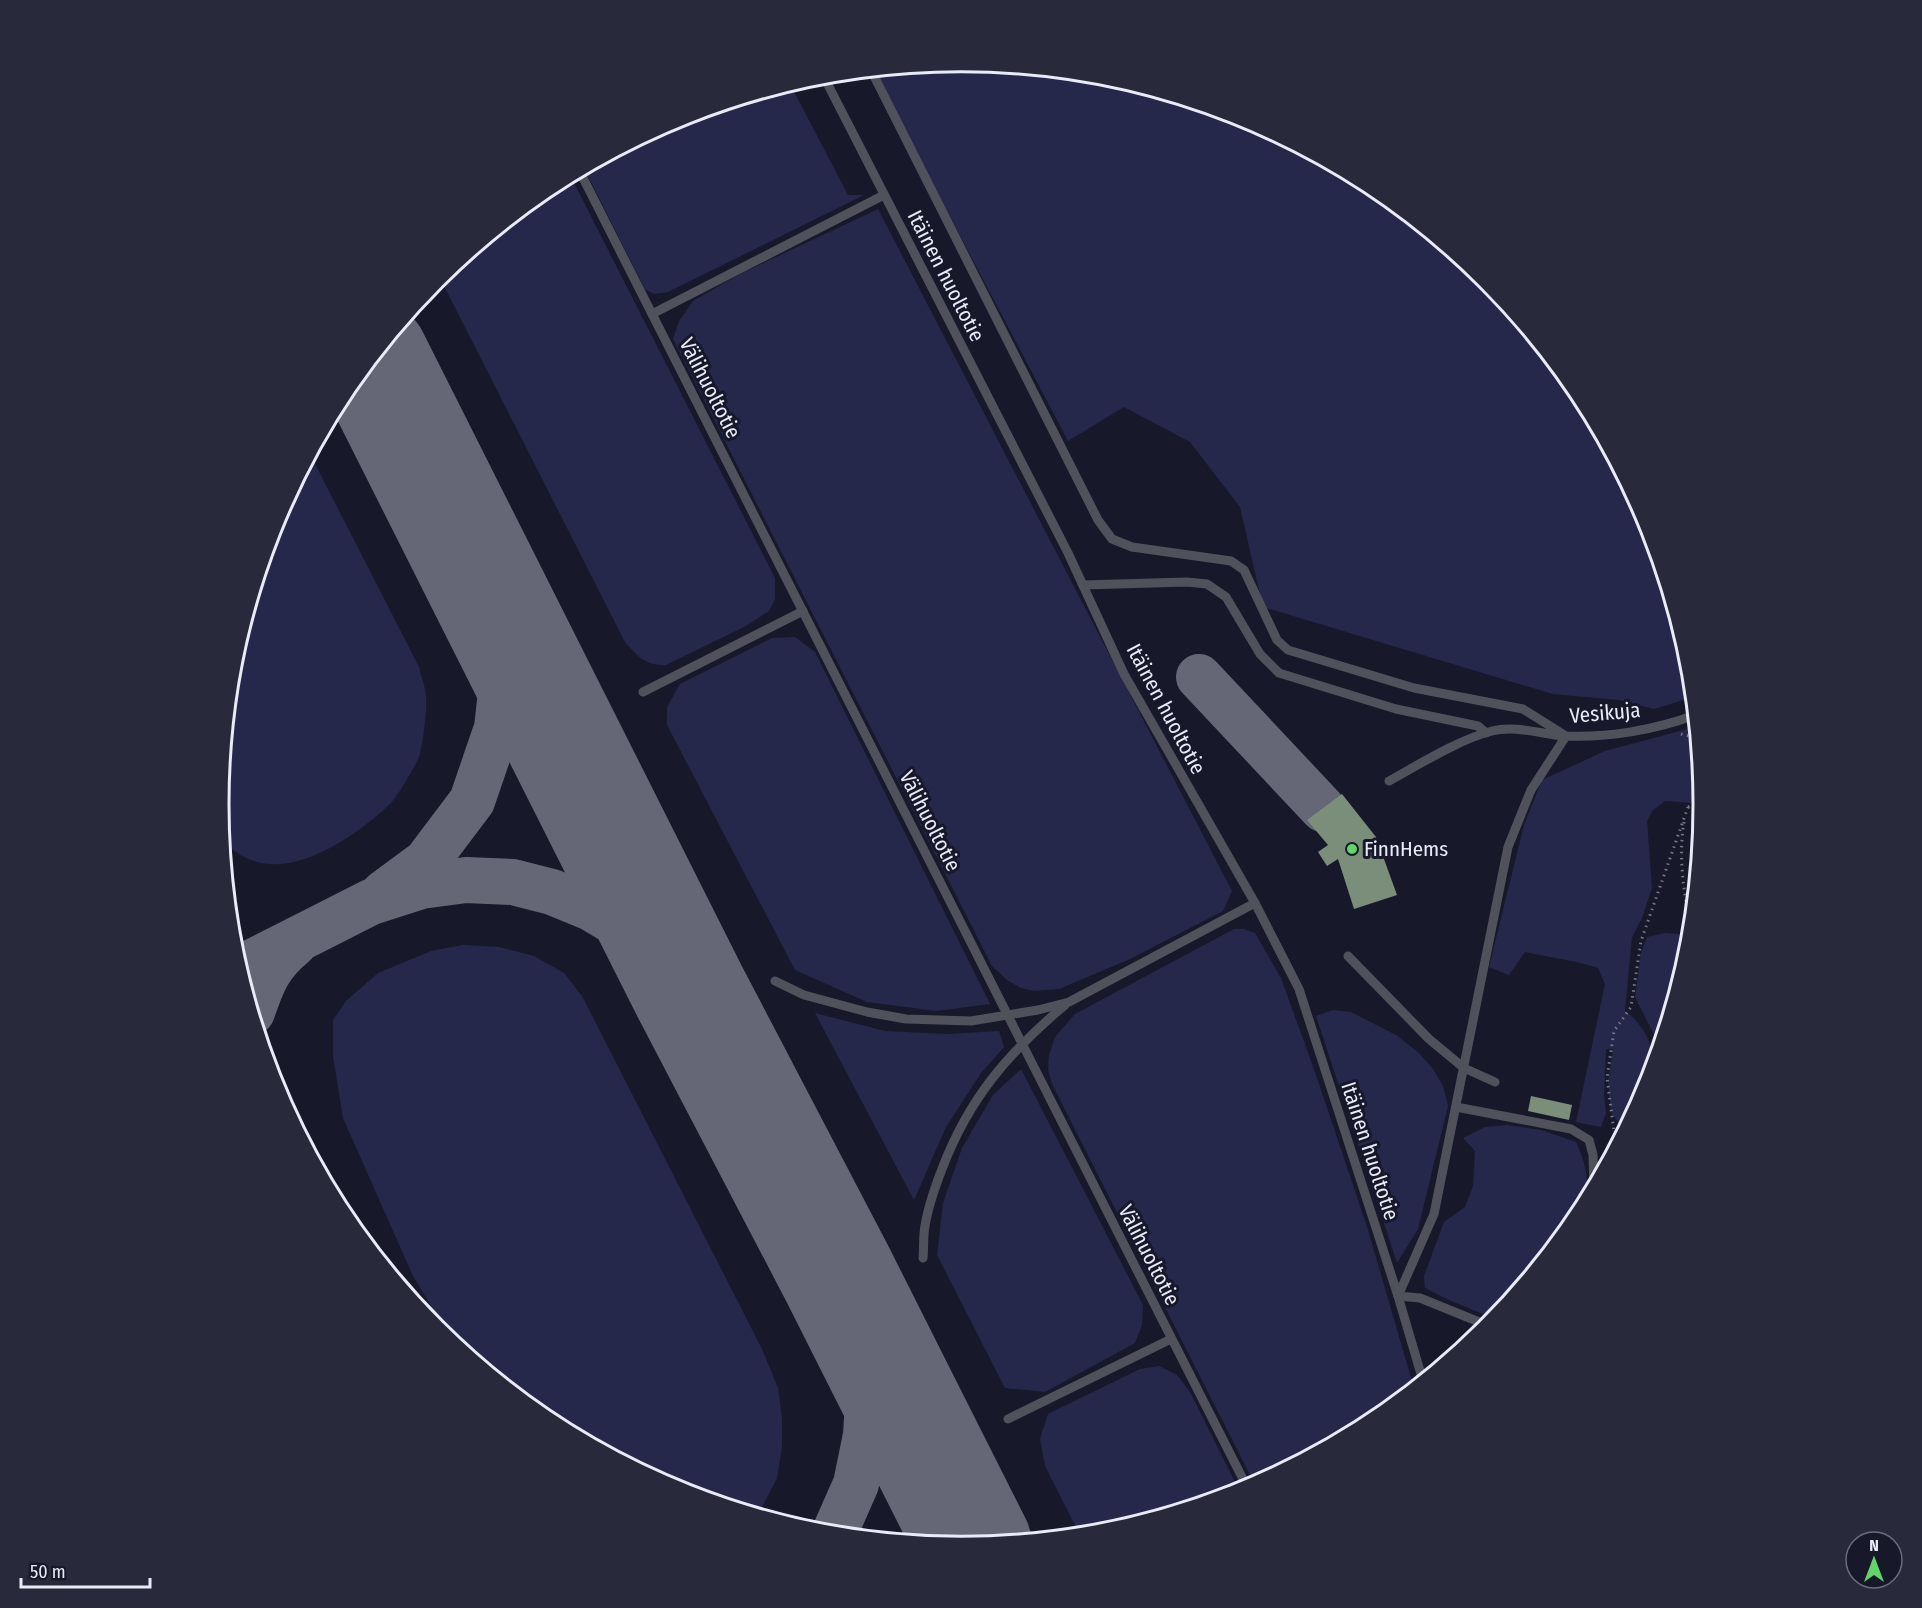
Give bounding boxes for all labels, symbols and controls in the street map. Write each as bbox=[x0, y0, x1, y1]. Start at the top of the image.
street label: Itäinen huoltotie bbox=[902, 206, 990, 346]
street label: Välihuoltotie bbox=[674, 333, 746, 443]
street label: Itäinen huoltotie bbox=[1121, 639, 1211, 779]
street label: Vesikuja bbox=[1568, 697, 1642, 729]
street label: Välihuoltotie bbox=[894, 766, 966, 876]
place label: FinnHems bbox=[1364, 836, 1448, 862]
marker: FinnHems bbox=[1345, 842, 1359, 856]
street label: Itäinen huoltotie bbox=[1335, 1078, 1405, 1224]
street label: Välihuoltotie bbox=[1113, 1200, 1185, 1310]
north arrow bbox=[1844, 1530, 1904, 1590]
text: N bbox=[1869, 1536, 1879, 1555]
scale bar bbox=[21, 1551, 150, 1589]
text: 50 m bbox=[30, 1561, 66, 1583]

